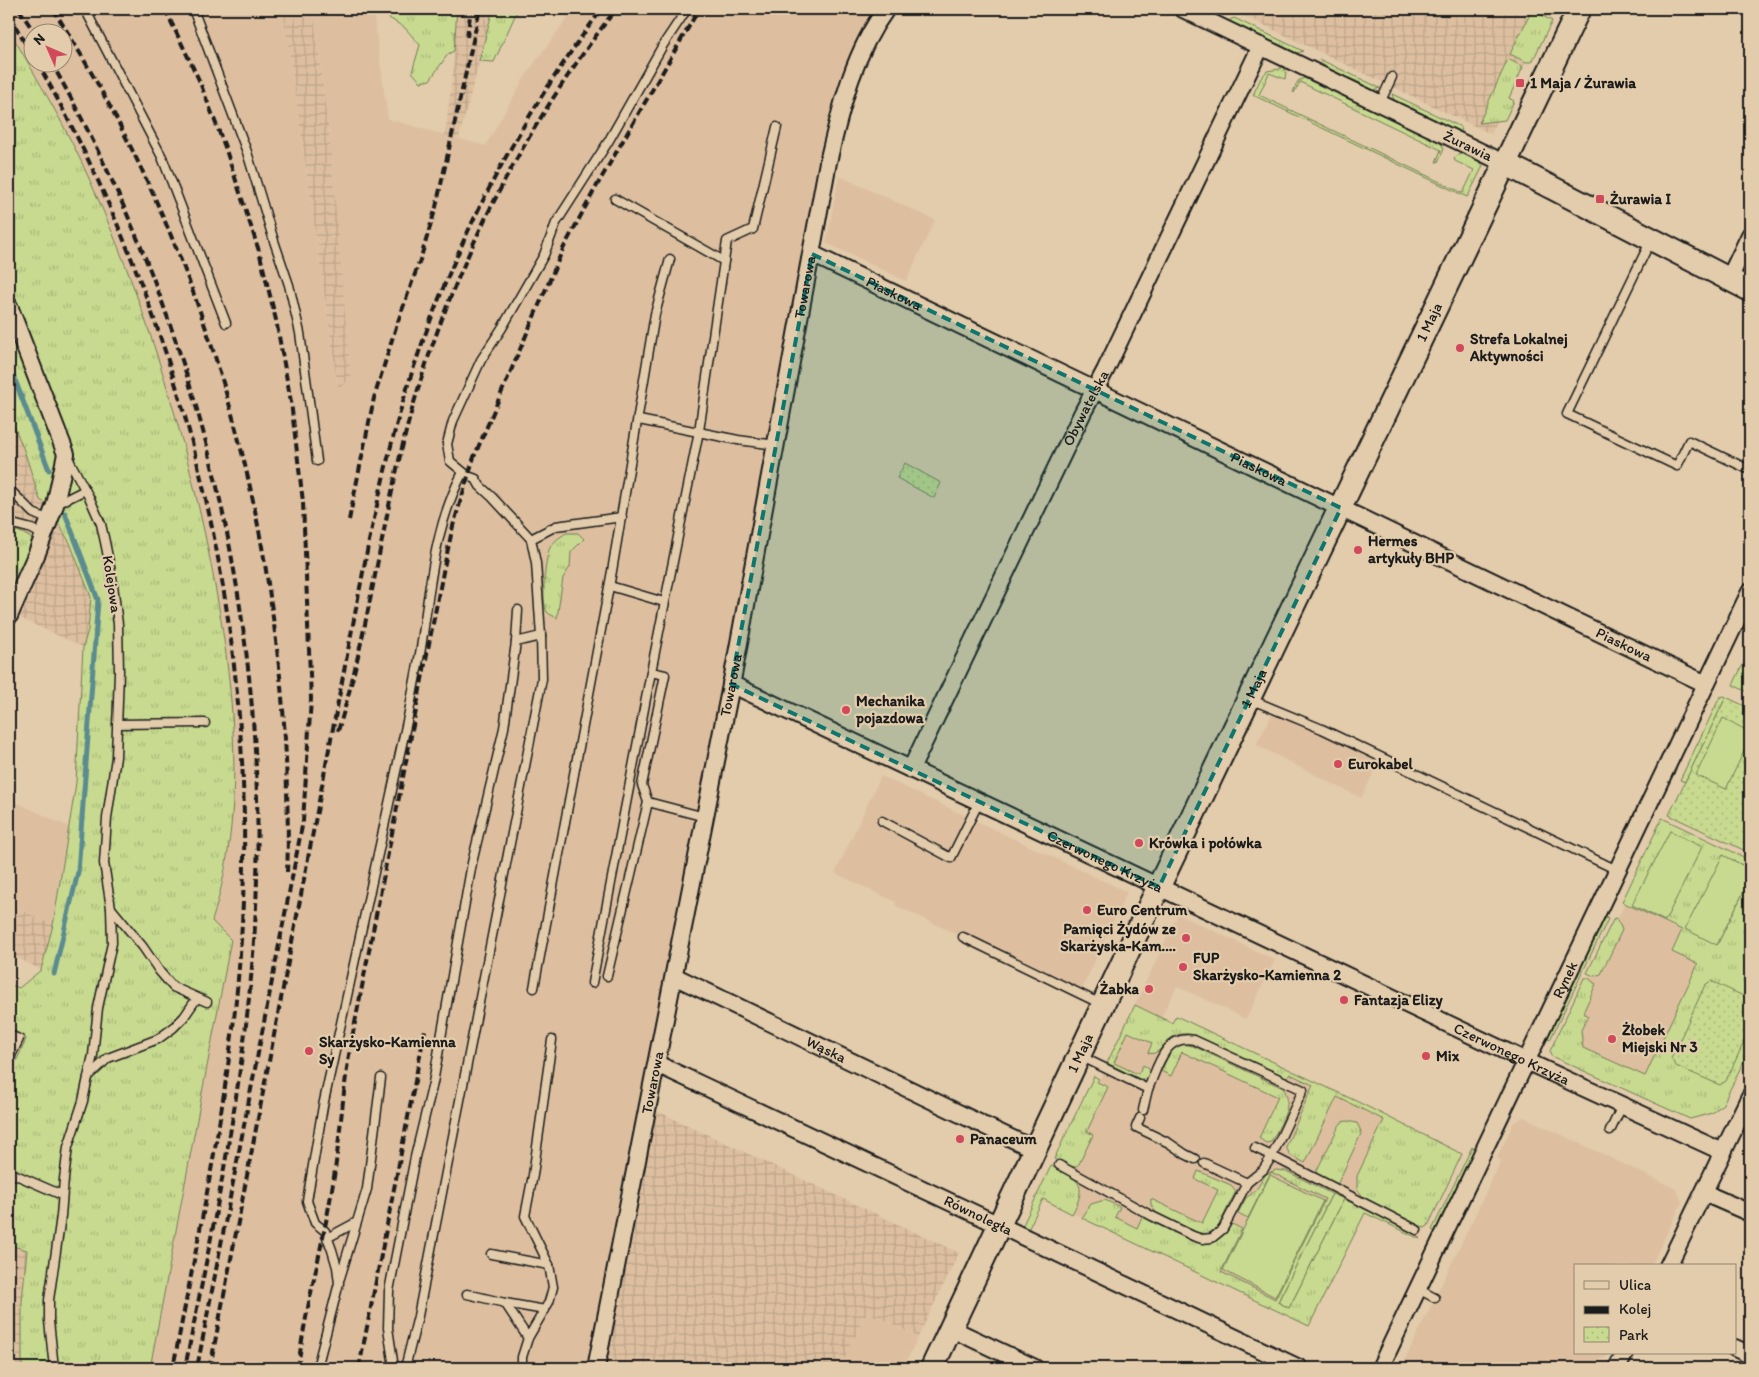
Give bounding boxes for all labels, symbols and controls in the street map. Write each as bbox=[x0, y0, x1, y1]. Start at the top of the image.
north arrow bbox=[22, 22, 72, 72]
text: N bbox=[30, 30, 49, 49]
place label: 1 Maja / Żurawia bbox=[1530, 74, 1636, 93]
marker: 1 Maja / Żurawia bbox=[1514, 77, 1526, 89]
street label: Żurawia bbox=[1441, 126, 1495, 165]
place label: Żurawia I bbox=[1610, 190, 1671, 208]
marker: Żurawia I bbox=[1594, 193, 1606, 205]
street label: Towarowa bbox=[790, 254, 820, 320]
street label: Piaskowa bbox=[863, 272, 925, 315]
street label: 1 Maja bbox=[1412, 299, 1446, 345]
place label: Strefa Lokalnej Aktywności bbox=[1469, 330, 1568, 366]
marker: Strefa Lokalnej Aktywności bbox=[1454, 342, 1466, 354]
street label: Obywatelska bbox=[1059, 367, 1113, 449]
street label: Piaskowa bbox=[1228, 448, 1290, 490]
place label: Hermes artykuły BHP bbox=[1368, 532, 1454, 568]
marker: Hermes artykuły BHP bbox=[1352, 544, 1364, 556]
street label: Kolejowa bbox=[99, 554, 125, 614]
street label: Piaskowa bbox=[1593, 623, 1655, 666]
street label: Towarowa bbox=[716, 652, 746, 718]
street label: 1 Maja bbox=[1237, 665, 1271, 711]
place label: Mechanika pojazdowa bbox=[855, 692, 925, 728]
marker: Mechanika pojazdowa bbox=[840, 704, 852, 716]
place label: Eurokabel bbox=[1348, 755, 1414, 773]
marker: Eurokabel bbox=[1332, 758, 1344, 770]
street label: Czerwonego Krzyża bbox=[1044, 826, 1166, 897]
place label: Krówka i połówka bbox=[1149, 834, 1262, 853]
marker: Krówka i połówka bbox=[1133, 837, 1145, 849]
place label: Euro Centrum bbox=[1097, 901, 1188, 919]
marker: Euro Centrum bbox=[1081, 904, 1093, 916]
place label: Pamięci Żydów ze Skarżyska-Kam.… bbox=[1060, 920, 1176, 956]
marker: Pamięci Żydów ze Skarżyska-Kam.… bbox=[1180, 932, 1192, 944]
place label: FUP Skarżysko-Kamienna 2 bbox=[1193, 949, 1341, 985]
street label: Rynek bbox=[1549, 958, 1582, 1001]
marker: FUP Skarżysko-Kamienna 2 bbox=[1177, 961, 1189, 973]
place label: Żabka bbox=[1100, 980, 1140, 998]
marker: Żabka bbox=[1143, 983, 1155, 995]
place label: Fantazja Elizy bbox=[1354, 991, 1444, 1010]
marker: Fantazja Elizy bbox=[1338, 994, 1350, 1006]
street label: Czerwonego Krzyża bbox=[1451, 1019, 1573, 1089]
place label: Żłobek Miejski Nr 3 bbox=[1622, 1021, 1698, 1057]
street label: 1 Maja bbox=[1063, 1030, 1097, 1076]
street label: Wąska bbox=[803, 1032, 849, 1067]
place label: Skarżysko-Kamienna Sy bbox=[319, 1033, 456, 1069]
marker: Żłobek Miejski Nr 3 bbox=[1606, 1033, 1618, 1045]
marker: Skarżysko-Kamienna Sy bbox=[303, 1045, 315, 1057]
place label: Mix bbox=[1436, 1047, 1460, 1065]
street label: Towarowa bbox=[637, 1049, 667, 1115]
marker: Mix bbox=[1420, 1050, 1432, 1062]
place label: Panaceum bbox=[970, 1130, 1037, 1148]
marker: Panaceum bbox=[954, 1133, 966, 1145]
street label: Równoległa bbox=[941, 1191, 1016, 1239]
legend bbox=[1574, 1264, 1736, 1354]
text: Ulica bbox=[1619, 1276, 1652, 1294]
text: Kolej bbox=[1619, 1300, 1651, 1318]
text: Park bbox=[1619, 1326, 1649, 1344]

